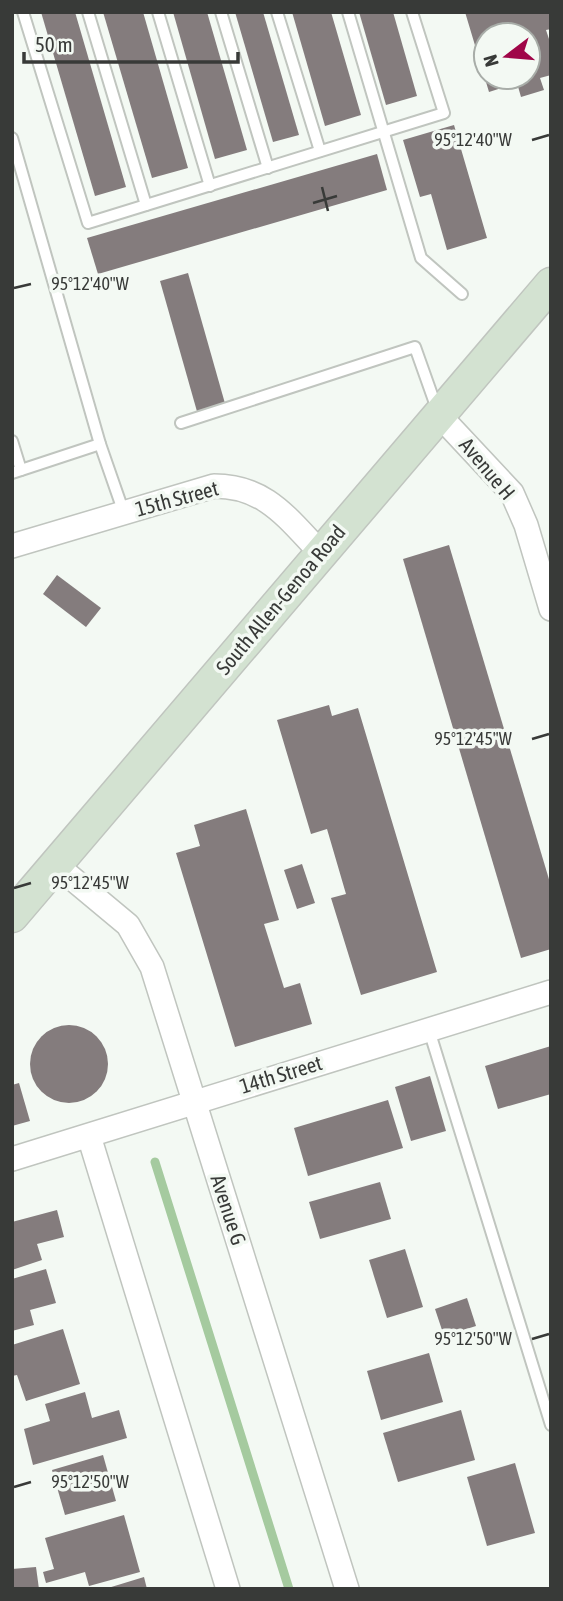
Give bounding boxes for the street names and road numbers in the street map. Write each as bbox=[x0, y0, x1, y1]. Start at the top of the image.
street label: Avenue H bbox=[455, 433, 520, 504]
street label: 15th Street bbox=[133, 475, 221, 521]
street label: South Allen-Genoa Road bbox=[211, 520, 350, 679]
street label: 14th Street bbox=[237, 1050, 325, 1098]
street label: Avenue G bbox=[206, 1172, 252, 1248]

